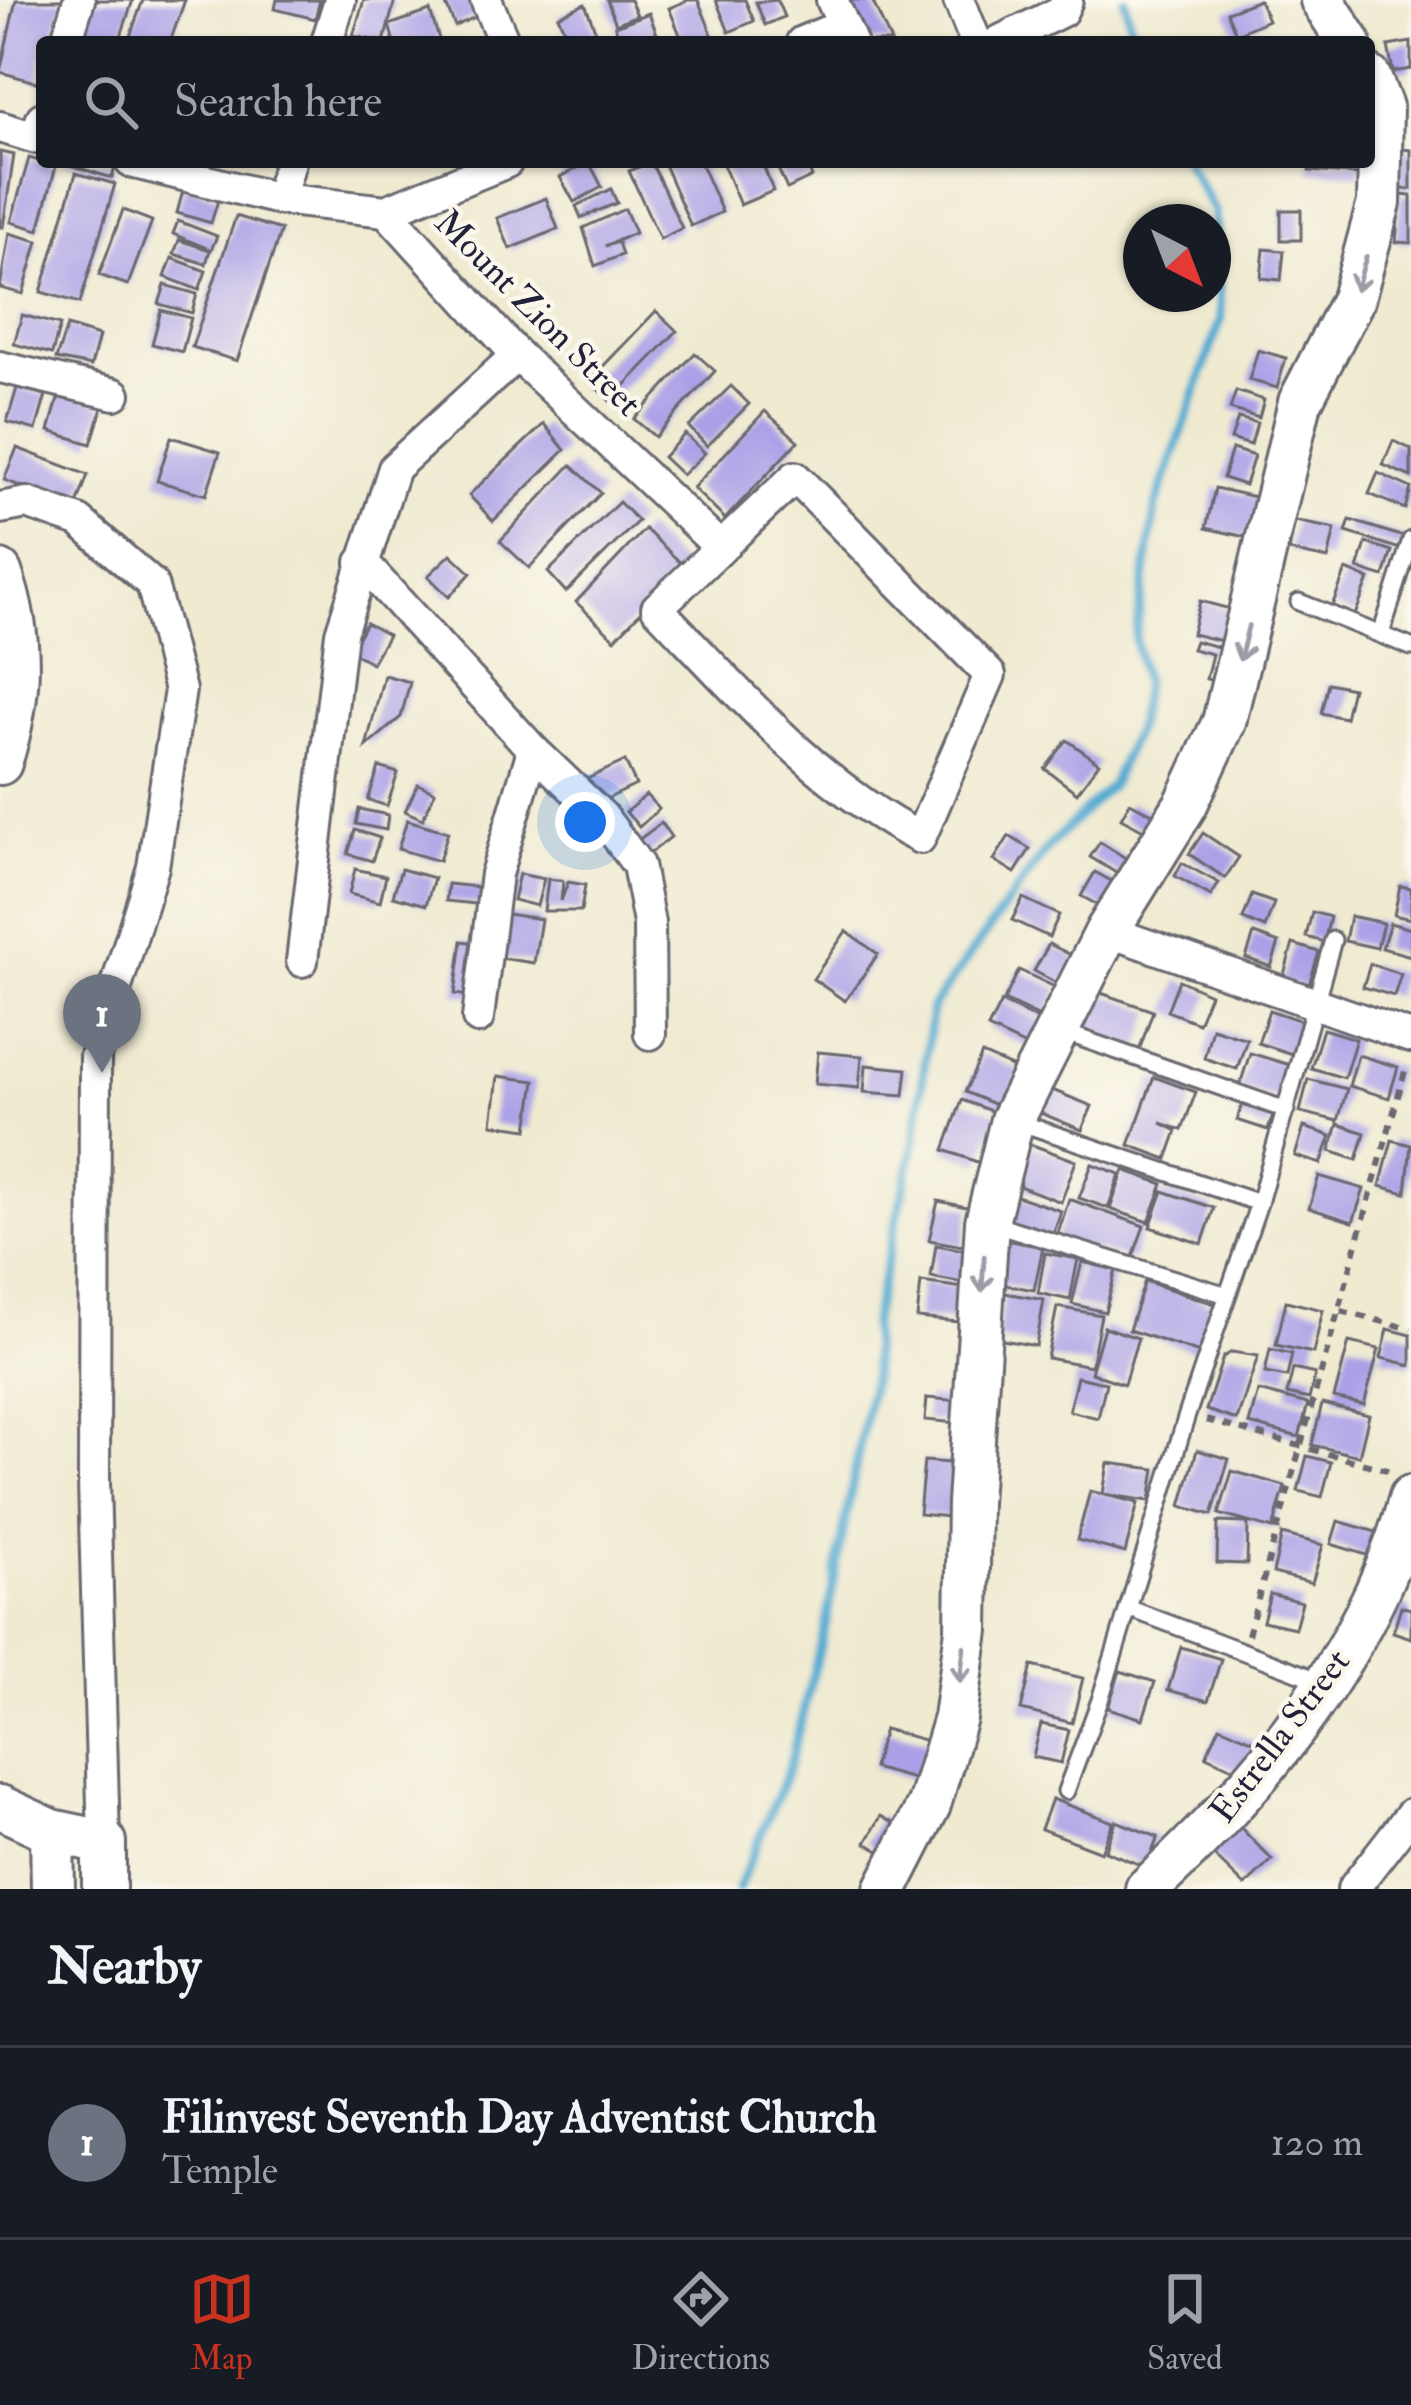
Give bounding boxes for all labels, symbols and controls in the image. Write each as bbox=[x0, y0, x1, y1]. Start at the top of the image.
search box bbox=[36, 36, 1375, 168]
icon: search bbox=[78, 69, 144, 135]
text: Search here bbox=[174, 74, 382, 130]
street label: Mount Zion Street bbox=[425, 200, 651, 426]
north arrow bbox=[1123, 204, 1231, 312]
one-way arrow bbox=[1349, 254, 1371, 292]
one-way arrow bbox=[1232, 624, 1254, 662]
your location bbox=[555, 792, 615, 852]
pin: 1 bbox=[63, 974, 141, 1073]
one-way arrow bbox=[972, 1254, 995, 1293]
street label: Estrella Street bbox=[1200, 1640, 1360, 1832]
one-way arrow bbox=[951, 1643, 973, 1682]
text: Nearby bbox=[48, 1935, 201, 1999]
text: Filinvest Seventh Day Adventist Church bbox=[162, 2090, 877, 2146]
text: 1 bbox=[80, 2118, 94, 2167]
text: 120 m bbox=[1271, 2118, 1363, 2167]
text: Temple bbox=[162, 2146, 278, 2195]
tab: Map bbox=[189, 2266, 255, 2379]
tab: Directions bbox=[632, 2266, 770, 2379]
tab: Saved bbox=[1147, 2266, 1222, 2379]

